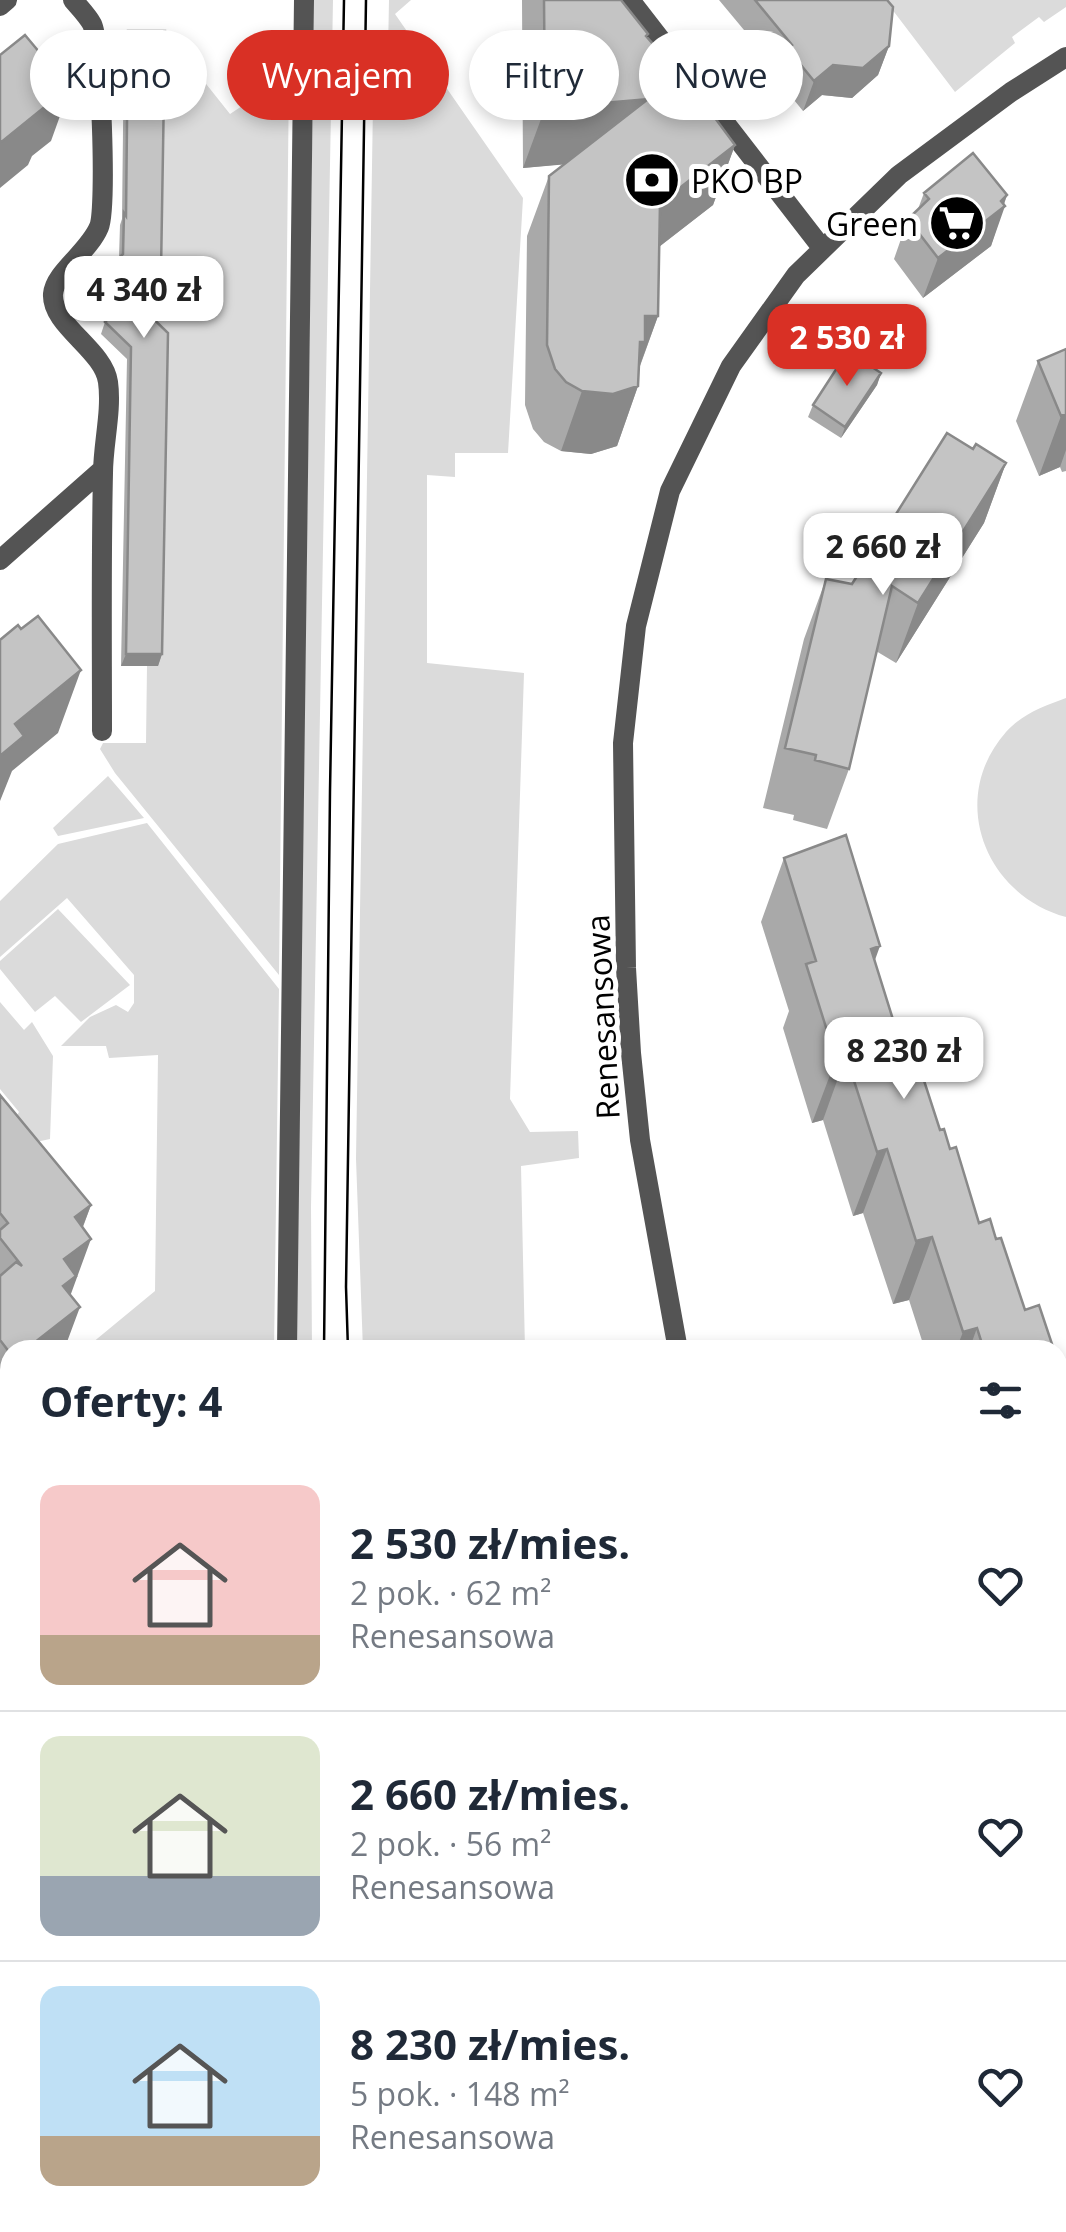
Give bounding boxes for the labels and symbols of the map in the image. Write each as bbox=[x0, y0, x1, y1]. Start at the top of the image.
bank icon: PKO BP bbox=[622, 150, 682, 210]
place label: PKO BP bbox=[691, 159, 803, 202]
supermarket icon: Green bbox=[927, 193, 987, 253]
place label: Green bbox=[826, 202, 918, 245]
pin: 4 340 zł bbox=[41, 256, 247, 341]
pin: 2 530 zł bbox=[744, 304, 950, 389]
pin: 2 660 zł bbox=[780, 513, 986, 598]
street label: Renesansowa bbox=[575, 913, 629, 1121]
pin: 8 230 zł bbox=[801, 1017, 1007, 1102]

